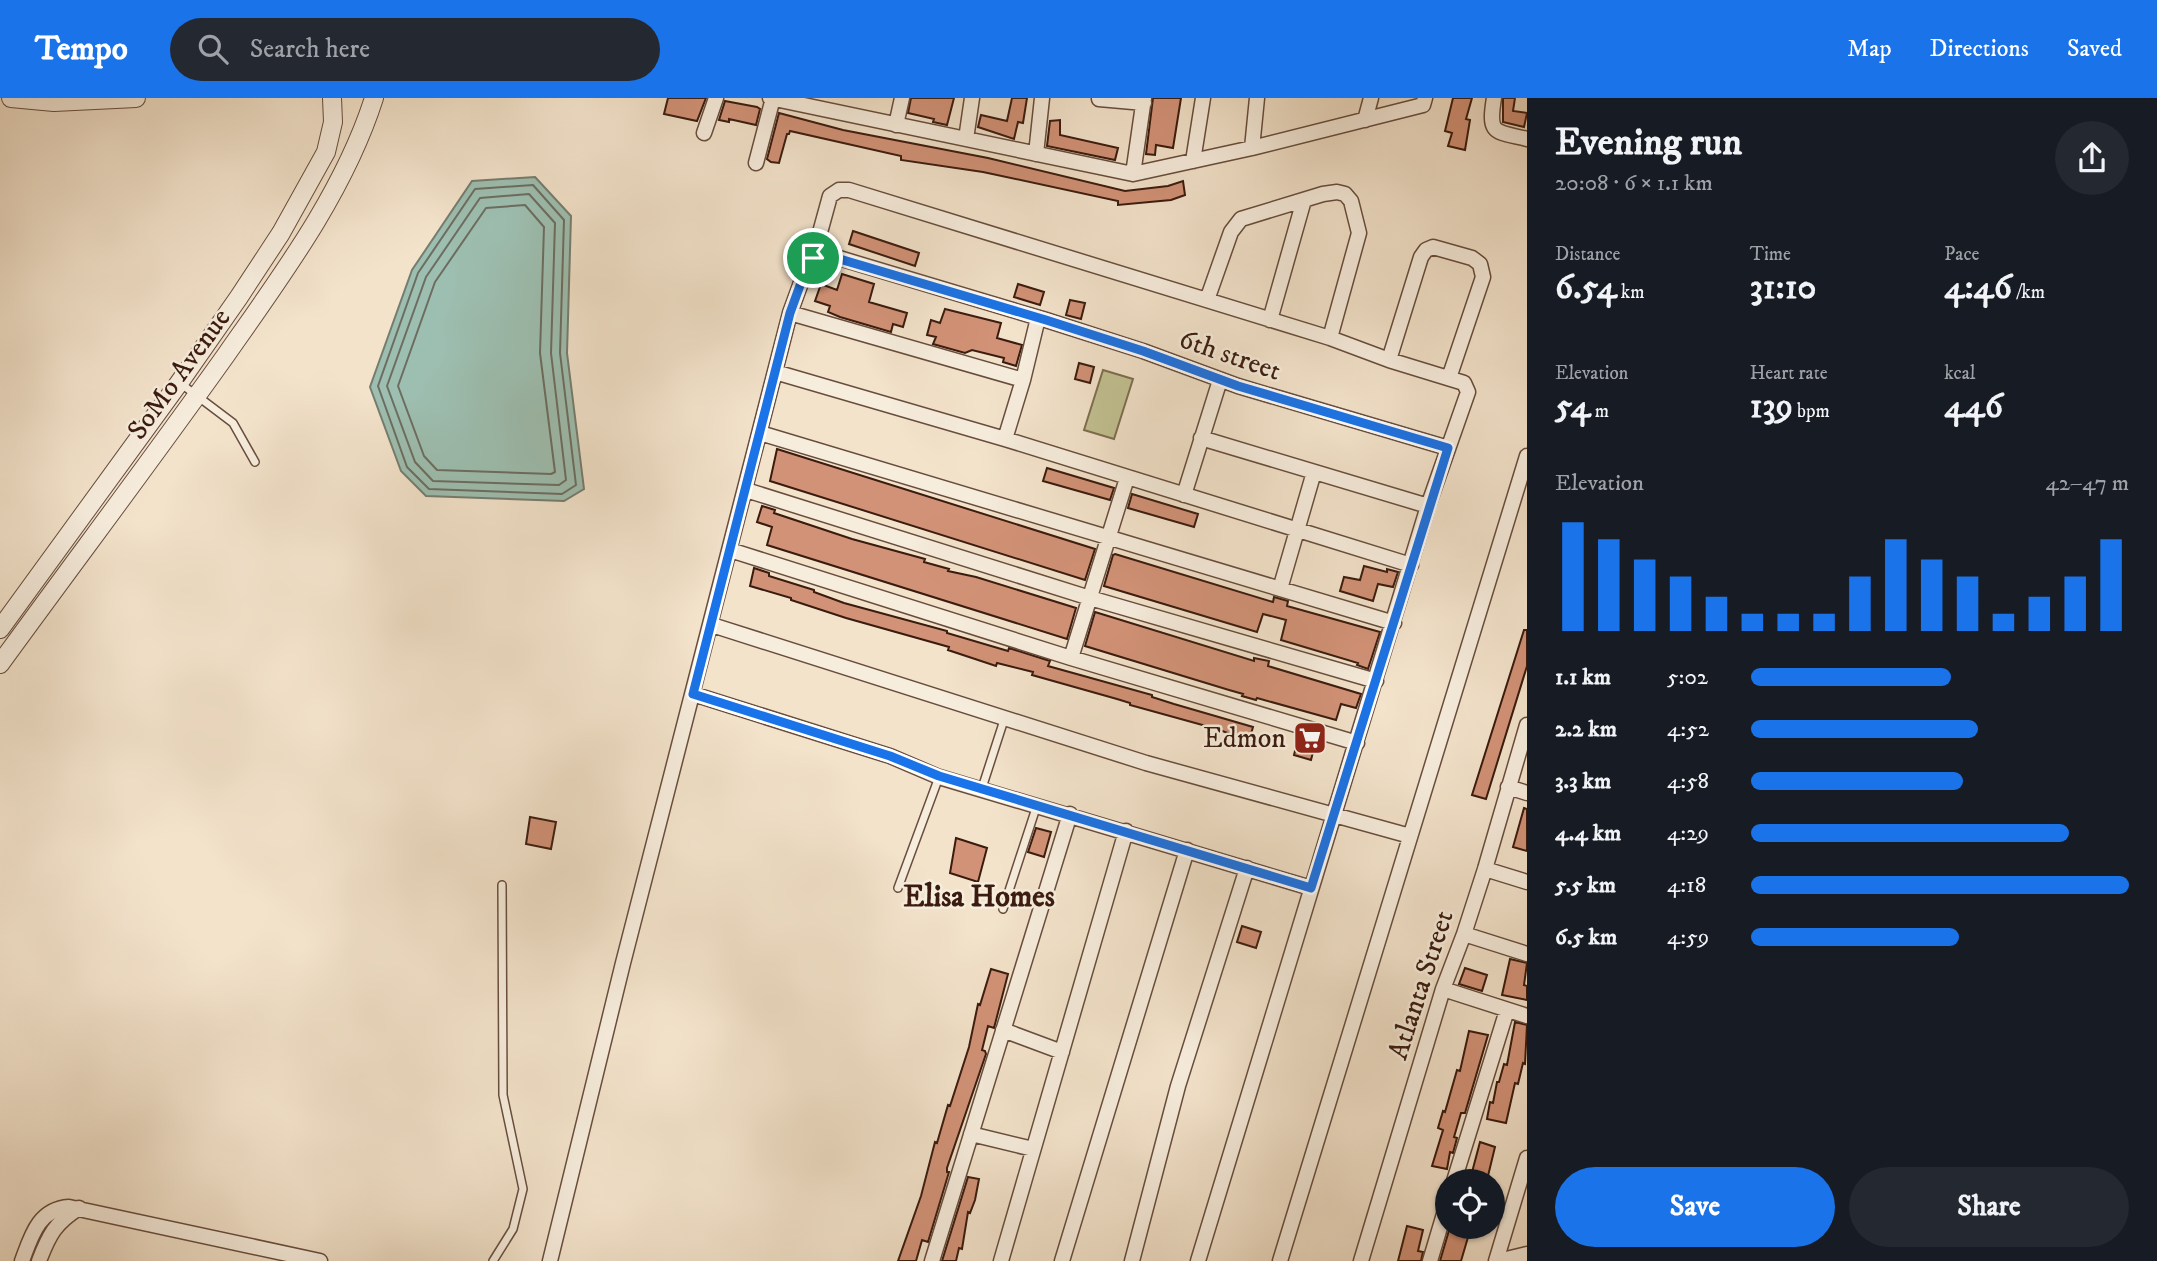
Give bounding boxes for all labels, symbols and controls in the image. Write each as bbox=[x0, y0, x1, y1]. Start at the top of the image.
search box bbox=[170, 18, 660, 81]
text: Tempo bbox=[35, 29, 128, 70]
icon: search bbox=[194, 30, 232, 68]
text: Search here bbox=[250, 33, 370, 66]
text: Map bbox=[1847, 34, 1892, 64]
text: Directions bbox=[1930, 34, 2029, 64]
text: Saved bbox=[2067, 34, 2122, 64]
text: Evening run bbox=[1555, 119, 1742, 167]
button: share bbox=[2055, 121, 2129, 195]
text: 20:08 · 6 × 1.1 km bbox=[1555, 169, 1713, 198]
pin bbox=[783, 228, 843, 288]
icon: arrive bbox=[794, 239, 832, 277]
text: Distance bbox=[1555, 243, 1620, 266]
text: Time bbox=[1750, 243, 1791, 266]
text: Pace bbox=[1944, 243, 1979, 266]
text: 6.54 bbox=[1555, 266, 1617, 310]
text: 31:10 bbox=[1750, 266, 1816, 310]
text: 4:46 bbox=[1944, 266, 2012, 310]
text: km bbox=[1617, 281, 1645, 304]
text: /km bbox=[2012, 281, 2045, 304]
street label: SoMo Avenue bbox=[120, 302, 238, 446]
street label: 6th street bbox=[1175, 321, 1285, 389]
text: Elevation bbox=[1555, 362, 1629, 385]
text: Heart rate bbox=[1750, 362, 1828, 385]
text: kcal bbox=[1944, 362, 1976, 385]
text: 54 bbox=[1555, 385, 1591, 429]
text: 139 bbox=[1750, 385, 1793, 429]
text: 446 bbox=[1944, 385, 2003, 429]
text: m bbox=[1591, 400, 1609, 423]
text: bpm bbox=[1793, 400, 1830, 423]
text: Elevation bbox=[1555, 469, 1644, 498]
text: 42–47 m bbox=[2046, 469, 2129, 498]
text: 1.1 km bbox=[1555, 663, 1611, 692]
text: 5:02 bbox=[1667, 663, 1708, 692]
text: 2.2 km bbox=[1555, 715, 1617, 744]
text: 4:52 bbox=[1667, 715, 1709, 744]
supermarket icon: Edmon bbox=[1291, 719, 1329, 757]
place label: Edmon bbox=[1203, 721, 1286, 756]
text: 3.3 km bbox=[1555, 767, 1611, 796]
text: 4:58 bbox=[1667, 767, 1709, 796]
text: 4.4 km bbox=[1555, 819, 1621, 848]
text: 4:29 bbox=[1667, 819, 1709, 848]
text: 5.5 km bbox=[1555, 871, 1616, 900]
text: 4:18 bbox=[1667, 871, 1706, 900]
district label: Elisa Homes bbox=[903, 879, 1055, 916]
street label: Atlanta Street bbox=[1380, 906, 1462, 1064]
text: 6.5 km bbox=[1555, 923, 1617, 952]
text: 4:59 bbox=[1667, 923, 1709, 952]
button: Save bbox=[1555, 1167, 1835, 1247]
button: Share bbox=[1849, 1167, 2129, 1247]
map controls bbox=[1435, 1169, 1505, 1239]
button: locate bbox=[1435, 1169, 1505, 1239]

